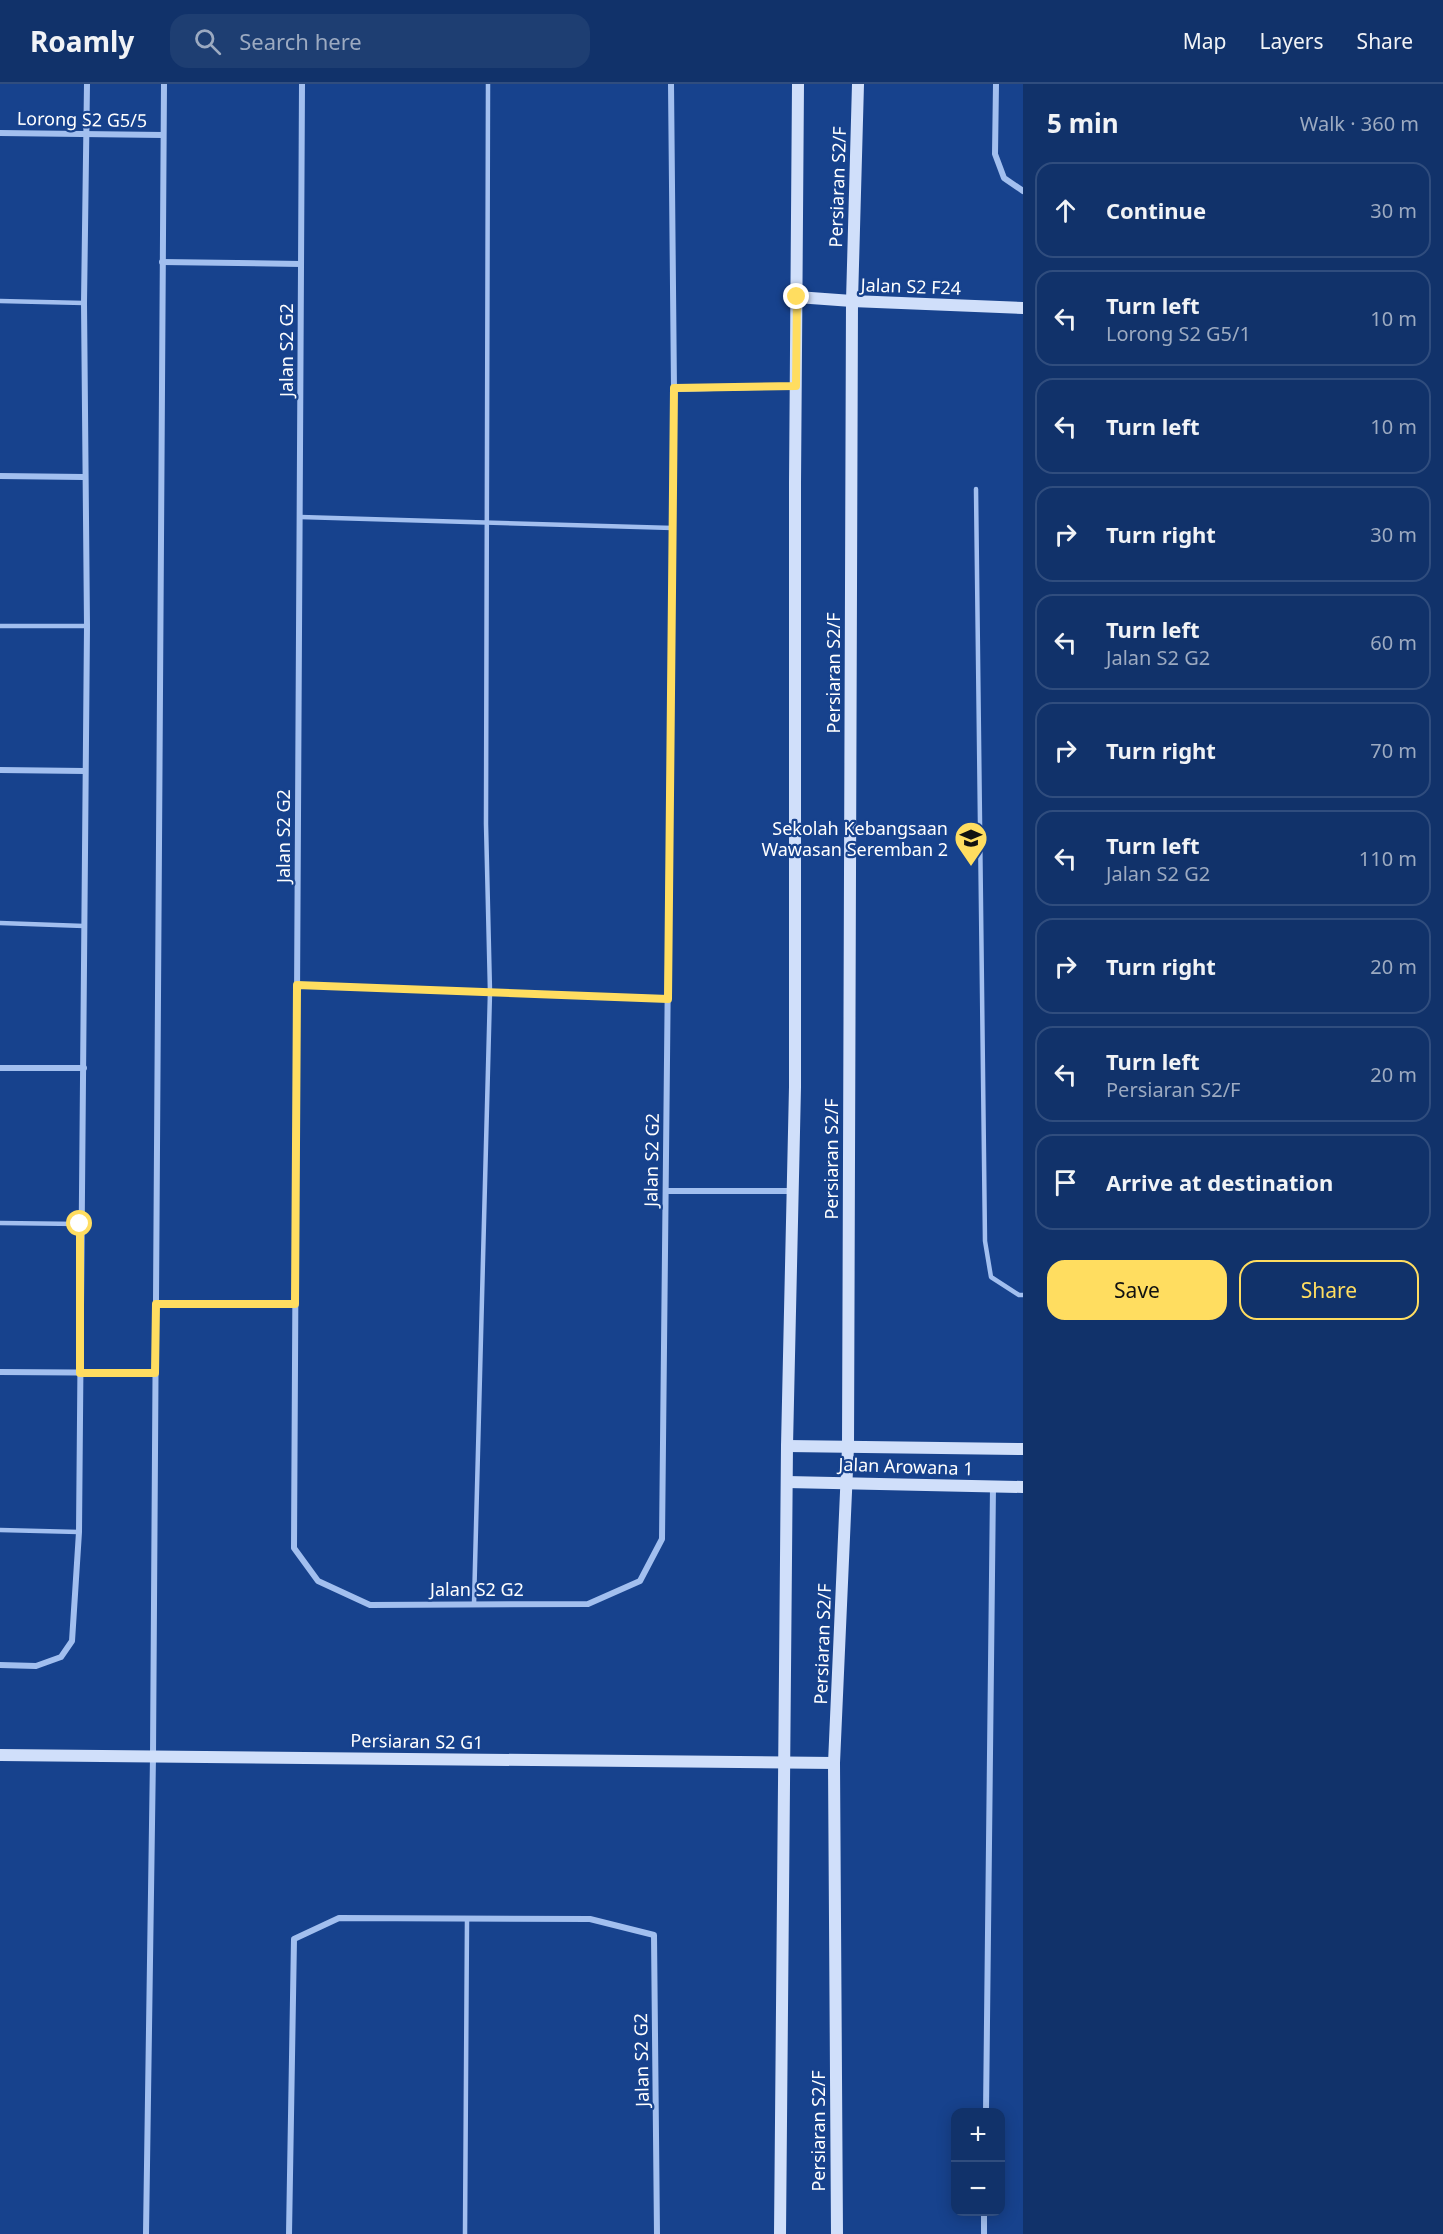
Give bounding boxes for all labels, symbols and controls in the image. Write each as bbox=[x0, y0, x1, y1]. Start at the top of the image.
search box bbox=[170, 14, 590, 68]
text: Roamly bbox=[30, 22, 134, 60]
icon: search bbox=[191, 25, 224, 58]
text: Search here bbox=[239, 26, 362, 56]
text: Map bbox=[1183, 27, 1227, 55]
text: Layers bbox=[1260, 27, 1324, 55]
text: Share bbox=[1357, 27, 1413, 55]
text: 5 min bbox=[1047, 105, 1119, 141]
street label: Lorong S2 G5/5 bbox=[17, 106, 147, 132]
text: Walk · 360 m bbox=[1300, 110, 1419, 137]
street label: Persiaran S2/F bbox=[823, 126, 851, 248]
icon: ahead bbox=[1049, 194, 1082, 227]
text: Continue bbox=[1106, 195, 1206, 225]
text: 30 m bbox=[1370, 197, 1417, 224]
street label: Jalan S2 F24 bbox=[858, 272, 962, 300]
route end bbox=[783, 283, 809, 309]
text: Turn left bbox=[1106, 290, 1200, 320]
icon: left bbox=[1049, 302, 1082, 335]
street label: Jalan S2 G2 bbox=[274, 303, 298, 399]
text: 10 m bbox=[1370, 305, 1417, 332]
text: Lorong S2 G5/1 bbox=[1106, 320, 1251, 347]
icon: left bbox=[1049, 410, 1082, 443]
text: Turn left bbox=[1106, 411, 1200, 441]
text: 10 m bbox=[1370, 413, 1417, 440]
icon: right bbox=[1049, 518, 1082, 551]
text: Turn right bbox=[1106, 519, 1216, 549]
text: 30 m bbox=[1370, 521, 1417, 548]
street label: Persiaran S2/F bbox=[821, 612, 845, 734]
text: Turn left bbox=[1106, 614, 1200, 644]
icon: left bbox=[1049, 626, 1082, 659]
text: 60 m bbox=[1370, 629, 1417, 656]
text: Jalan S2 G2 bbox=[1106, 644, 1210, 671]
icon: right bbox=[1049, 734, 1082, 767]
text: Turn right bbox=[1106, 735, 1216, 765]
text: 70 m bbox=[1370, 737, 1417, 764]
street label: Jalan S2 G2 bbox=[271, 789, 295, 885]
place label: Sekolah Kebangsaan Wawasan Seremban 2 bbox=[761, 816, 948, 861]
school or university icon: Sekolah Kebangsaan Wawasan Seremban 2 bbox=[953, 820, 989, 867]
text: Turn left bbox=[1106, 830, 1200, 860]
icon: left bbox=[1049, 842, 1082, 875]
text: 110 m bbox=[1359, 845, 1417, 872]
text: Jalan S2 G2 bbox=[1106, 860, 1210, 887]
icon: right bbox=[1049, 950, 1082, 983]
text: Turn right bbox=[1106, 951, 1216, 981]
text: 20 m bbox=[1370, 953, 1417, 980]
text: Turn left bbox=[1106, 1046, 1200, 1076]
icon: left bbox=[1049, 1058, 1082, 1091]
text: 20 m bbox=[1370, 1061, 1417, 1088]
text: Persiaran S2/F bbox=[1106, 1076, 1240, 1103]
street label: Persiaran S2/F bbox=[819, 1098, 843, 1220]
street label: Jalan S2 G2 bbox=[638, 1113, 664, 1209]
icon: arrive bbox=[1049, 1166, 1082, 1199]
text: Arrive at destination bbox=[1106, 1167, 1333, 1197]
route start bbox=[66, 1210, 92, 1236]
button: Save bbox=[1047, 1260, 1227, 1320]
button: Share bbox=[1239, 1260, 1419, 1320]
street label: Jalan Arowana 1 bbox=[836, 1452, 974, 1480]
street label: Jalan S2 G2 bbox=[428, 1577, 524, 1601]
street label: Persiaran S2/F bbox=[808, 1583, 836, 1705]
street label: Persiaran S2 G1 bbox=[350, 1728, 484, 1754]
street label: Jalan S2 G2 bbox=[628, 2013, 654, 2109]
street label: Persiaran S2/F bbox=[806, 2070, 830, 2192]
map controls bbox=[951, 2108, 1005, 2216]
button: + bbox=[951, 2108, 1005, 2162]
button: − bbox=[951, 2162, 1005, 2216]

